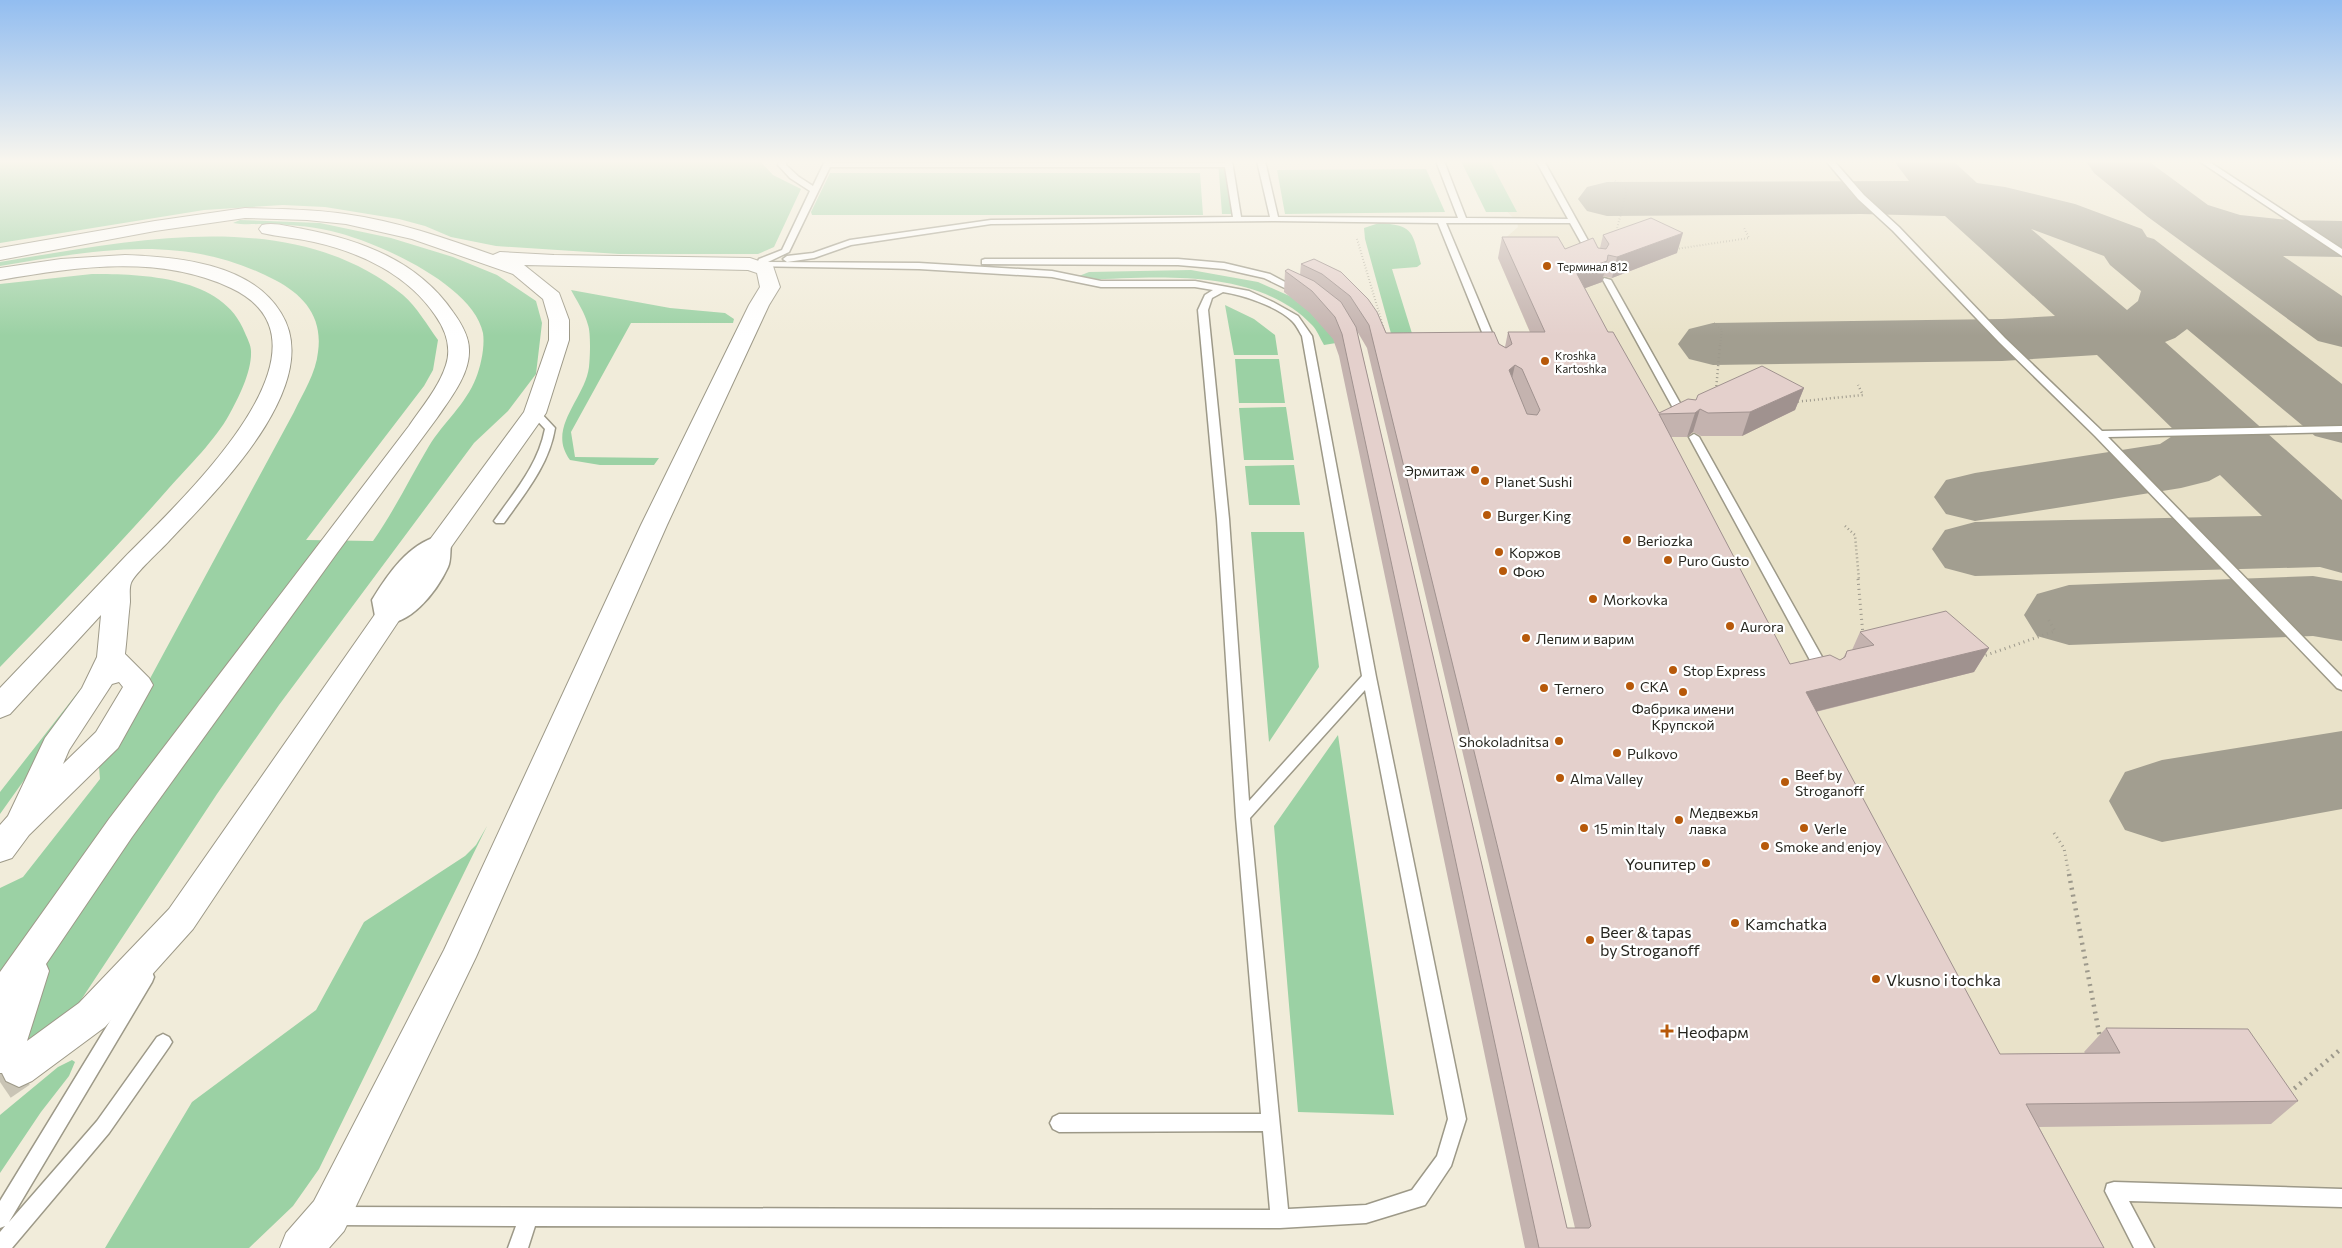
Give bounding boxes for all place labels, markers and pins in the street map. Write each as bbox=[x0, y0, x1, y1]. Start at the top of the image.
marker: Терминал 812 bbox=[1541, 260, 1553, 272]
place label: Терминал 812 bbox=[1557, 260, 1627, 273]
place label: Kroshka Kartoshka bbox=[1555, 349, 1606, 375]
marker: Kroshka Kartoshka bbox=[1539, 355, 1551, 367]
place label: Эрмитаж bbox=[1404, 462, 1465, 479]
marker: Эрмитаж bbox=[1469, 464, 1481, 476]
place label: Planet Sushi bbox=[1495, 473, 1572, 490]
marker: Planet Sushi bbox=[1479, 475, 1491, 487]
place label: Burger King bbox=[1497, 507, 1572, 524]
marker: Burger King bbox=[1481, 509, 1493, 521]
place label: Beriozka bbox=[1637, 532, 1693, 549]
marker: Beriozka bbox=[1621, 534, 1633, 546]
place label: Коржов bbox=[1509, 544, 1561, 561]
marker: Коржов bbox=[1493, 546, 1505, 558]
place label: Puro Gusto bbox=[1678, 552, 1749, 569]
marker: Puro Gusto bbox=[1662, 554, 1674, 566]
place label: Фою bbox=[1513, 563, 1545, 580]
marker: Фою bbox=[1497, 565, 1509, 577]
place label: Morkovka bbox=[1603, 591, 1668, 608]
marker: Morkovka bbox=[1587, 593, 1599, 605]
place label: Aurora bbox=[1740, 618, 1784, 635]
marker: Aurora bbox=[1724, 620, 1736, 632]
place label: Лепим и варим bbox=[1536, 630, 1634, 647]
marker: Лепим и варим bbox=[1520, 632, 1532, 644]
place label: Stop Express bbox=[1683, 662, 1766, 679]
marker: Stop Express bbox=[1667, 664, 1679, 676]
place label: СКА bbox=[1640, 678, 1669, 695]
place label: Ternero bbox=[1554, 680, 1604, 697]
marker: СКА bbox=[1624, 680, 1636, 692]
marker: Ternero bbox=[1538, 682, 1550, 694]
marker: Фабрика имени Крупской bbox=[1677, 686, 1689, 698]
place label: Фабрика имени Крупской bbox=[1632, 700, 1734, 733]
place label: Shokoladnitsa bbox=[1459, 733, 1549, 750]
marker: Shokoladnitsa bbox=[1553, 735, 1565, 747]
place label: Pulkovo bbox=[1627, 745, 1678, 762]
marker: Pulkovo bbox=[1611, 747, 1623, 759]
place label: Beef by Stroganoff bbox=[1795, 766, 1865, 799]
place label: Alma Valley bbox=[1570, 770, 1643, 787]
marker: Alma Valley bbox=[1554, 772, 1566, 784]
marker: Beef by Stroganoff bbox=[1779, 776, 1791, 788]
place label: Медвежья лавка bbox=[1689, 804, 1758, 837]
marker: Медвежья лавка bbox=[1673, 814, 1685, 826]
place label: 15 min Italy bbox=[1594, 820, 1665, 837]
place label: Verle bbox=[1814, 820, 1847, 837]
marker: 15 min Italy bbox=[1578, 822, 1590, 834]
marker: Verle bbox=[1798, 822, 1810, 834]
place label: Smoke and enjoy bbox=[1775, 838, 1882, 855]
marker: Smoke and enjoy bbox=[1759, 840, 1771, 852]
place label: Youпитер bbox=[1625, 854, 1696, 873]
marker: Youпитер bbox=[1700, 857, 1712, 869]
place label: Kamchatka bbox=[1745, 914, 1827, 933]
marker: Kamchatka bbox=[1729, 917, 1741, 929]
place label: Beer & tapas by Stroganoff bbox=[1600, 922, 1701, 959]
marker: Beer & tapas by Stroganoff bbox=[1584, 934, 1596, 946]
place label: Vkusno i tochka bbox=[1886, 970, 2001, 989]
marker: Vkusno i tochka bbox=[1870, 973, 1882, 985]
place label: Неофарм bbox=[1677, 1022, 1749, 1041]
marker: Неофарм bbox=[1661, 1025, 1673, 1037]

